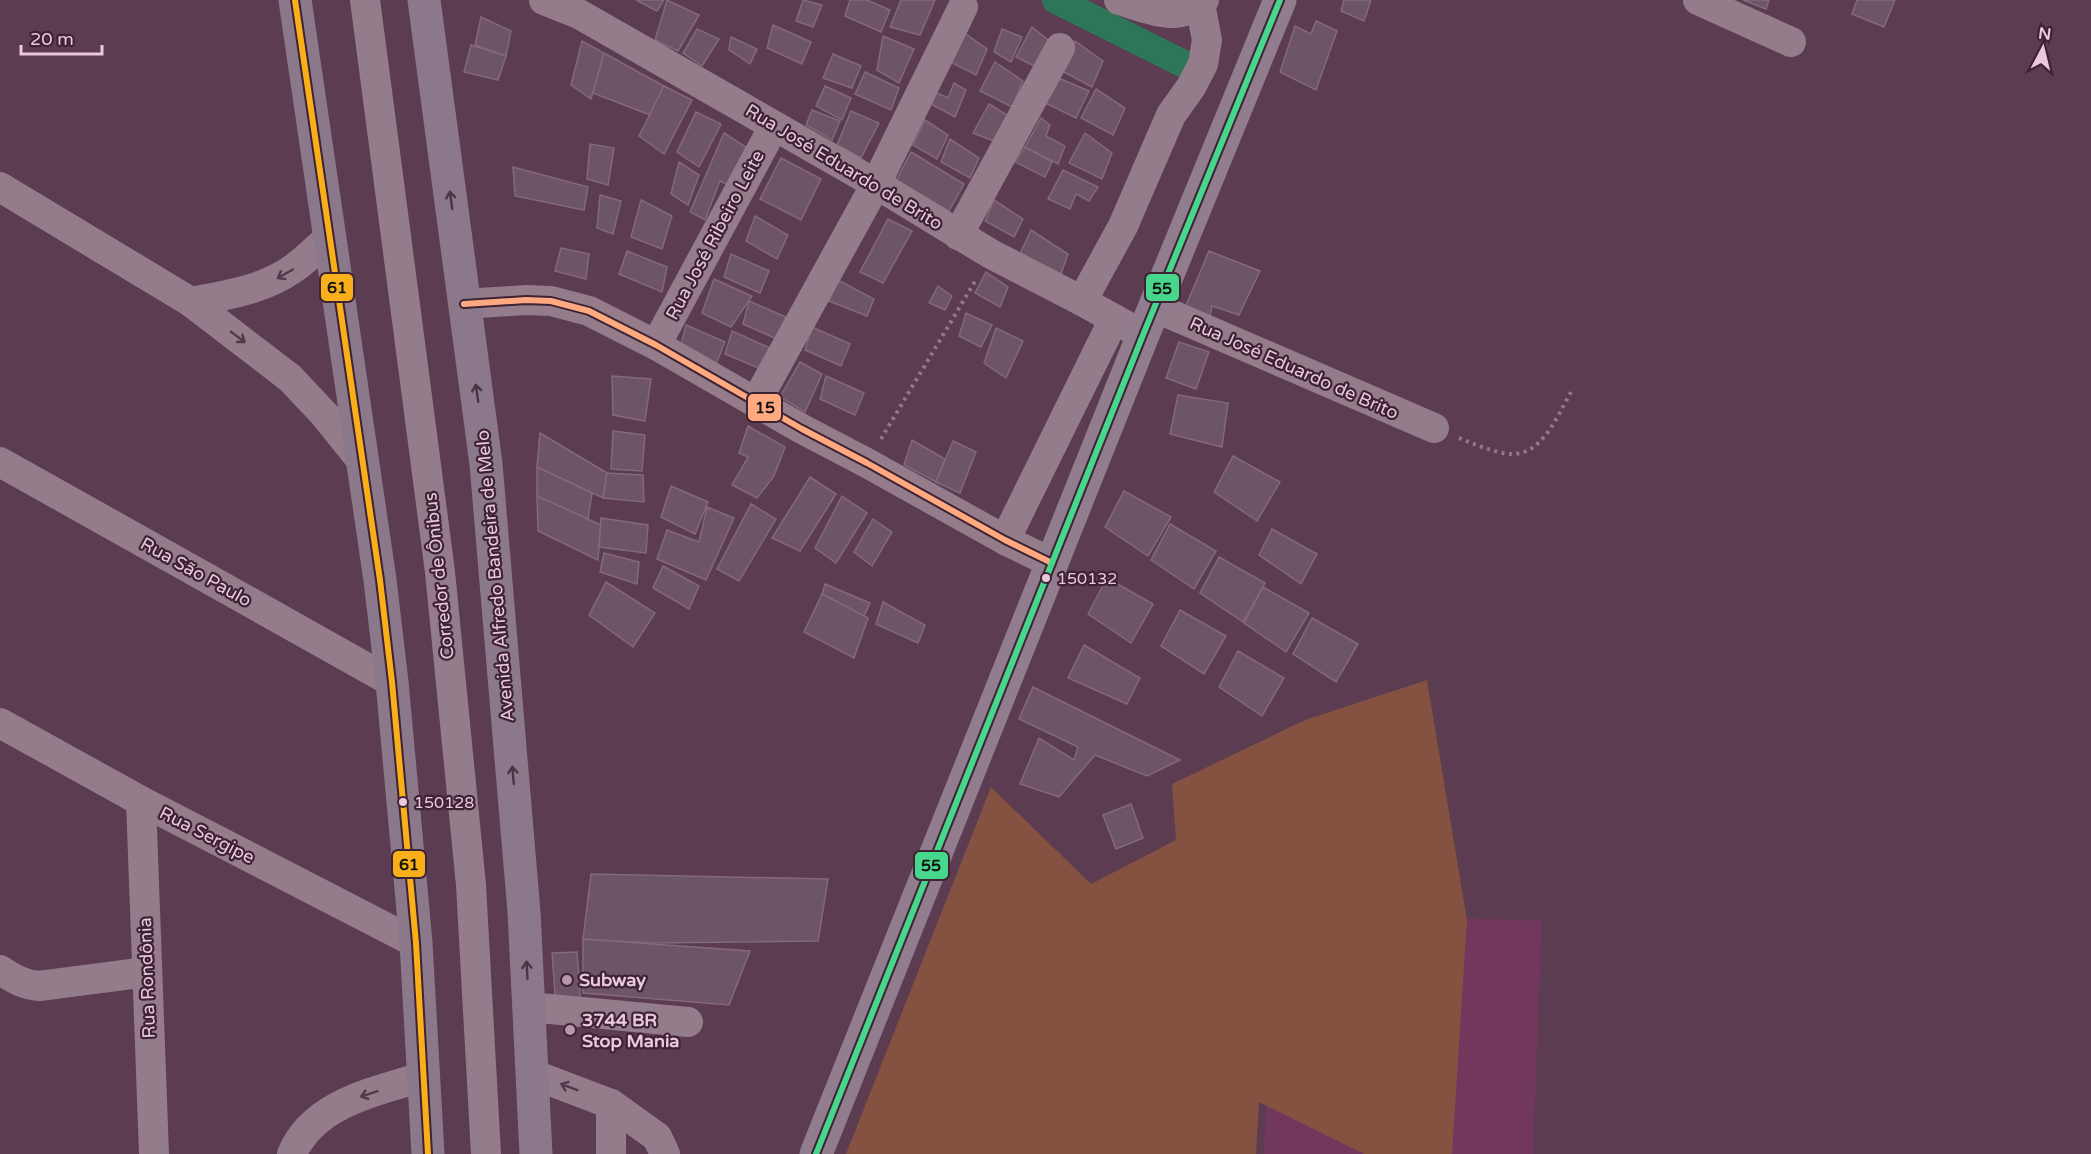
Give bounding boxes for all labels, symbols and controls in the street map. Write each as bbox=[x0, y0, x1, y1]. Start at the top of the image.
scale bar bbox=[21, 18, 102, 56]
north arrow bbox=[2013, 18, 2073, 78]
text: N bbox=[2037, 23, 2052, 45]
text: 20 m bbox=[30, 28, 74, 50]
street label: Rua José Eduardo de Brito bbox=[741, 99, 947, 235]
street label: Rua José Ribeiro Leite bbox=[661, 146, 769, 324]
one-way arrow bbox=[445, 190, 456, 210]
one-way arrow bbox=[277, 268, 294, 280]
line badge: 61 bbox=[320, 273, 354, 302]
line badge: 55 bbox=[1145, 273, 1180, 302]
text: 61 bbox=[327, 278, 347, 298]
text: 55 bbox=[1152, 279, 1172, 299]
street label: Rua José Eduardo de Brito bbox=[1186, 312, 1402, 424]
one-way arrow bbox=[229, 331, 245, 343]
one-way arrow bbox=[471, 384, 482, 403]
line badge: 15 bbox=[747, 393, 782, 422]
text: 15 bbox=[755, 398, 775, 418]
street label: Avenida Alfredo Bandeira de Melo bbox=[471, 429, 519, 723]
street label: Corredor de Ônibus bbox=[419, 491, 459, 661]
street label: Rua São Paulo bbox=[137, 532, 255, 612]
place label: 150132 bbox=[1057, 569, 1117, 589]
marker: 150132 bbox=[1040, 572, 1052, 584]
one-way arrow bbox=[507, 766, 518, 786]
place label: 150128 bbox=[414, 793, 474, 813]
marker: 150128 bbox=[397, 796, 409, 808]
street label: Rua Sergipe bbox=[156, 802, 258, 868]
line badge: 61 bbox=[392, 850, 426, 878]
line badge: 55 bbox=[914, 851, 949, 880]
text: 61 bbox=[399, 855, 419, 875]
text: 55 bbox=[921, 856, 941, 876]
street label: Rua Rondônia bbox=[134, 917, 160, 1039]
one-way arrow bbox=[521, 960, 532, 980]
place label: Subway bbox=[579, 969, 646, 991]
marker: Subway bbox=[560, 973, 574, 987]
place label: 3744 BR Stop Mania bbox=[582, 1009, 680, 1052]
marker: 3744 BR Stop Mania bbox=[563, 1023, 577, 1037]
one-way arrow bbox=[560, 1081, 578, 1092]
one-way arrow bbox=[360, 1090, 379, 1101]

